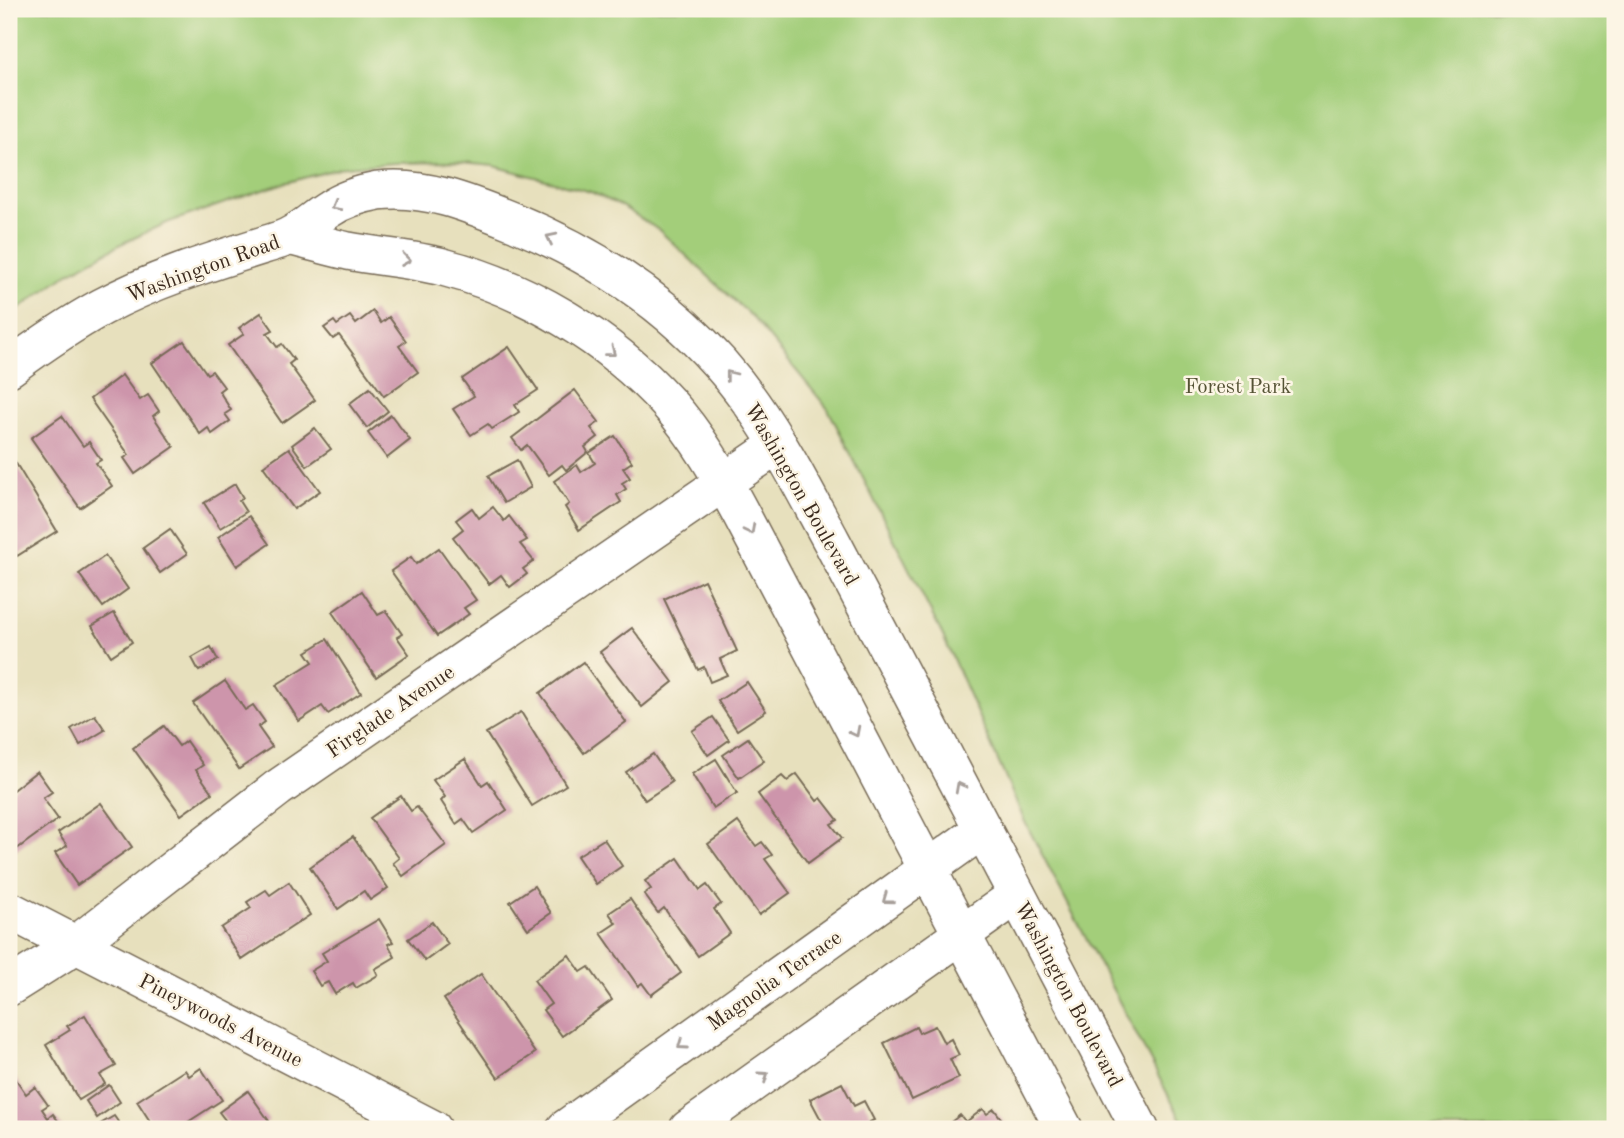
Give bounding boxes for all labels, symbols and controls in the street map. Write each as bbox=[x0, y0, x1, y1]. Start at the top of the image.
one-way arrow bbox=[330, 198, 342, 211]
street label: Washington Road bbox=[124, 232, 283, 307]
one-way arrow bbox=[546, 232, 558, 246]
one-way arrow bbox=[400, 252, 412, 267]
one-way arrow bbox=[604, 344, 616, 357]
one-way arrow bbox=[726, 371, 738, 384]
park label: Forest Park bbox=[1185, 377, 1292, 398]
street label: Washington Boulevard bbox=[740, 400, 862, 590]
one-way arrow bbox=[741, 523, 755, 535]
street label: Firglade Avenue bbox=[323, 662, 458, 763]
one-way arrow bbox=[847, 725, 860, 737]
one-way arrow bbox=[954, 782, 968, 794]
one-way arrow bbox=[882, 891, 895, 903]
street label: Washington Boulevard bbox=[1010, 898, 1126, 1091]
street label: Magnolia Terrace bbox=[704, 927, 846, 1035]
street label: Pineywoods Avenue bbox=[135, 971, 306, 1072]
one-way arrow bbox=[677, 1037, 690, 1049]
one-way arrow bbox=[756, 1072, 769, 1084]

